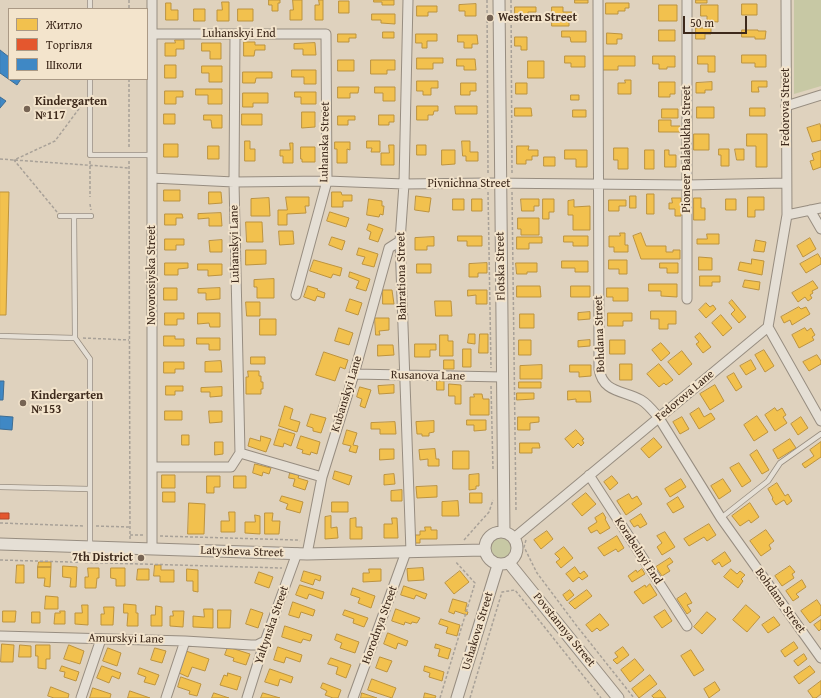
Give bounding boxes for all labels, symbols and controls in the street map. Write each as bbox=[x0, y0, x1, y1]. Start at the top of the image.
legend bbox=[8, 8, 148, 80]
scale bar bbox=[685, 8, 749, 34]
place label: Western Street bbox=[498, 11, 577, 25]
marker: Western Street bbox=[485, 13, 495, 23]
text: 50 m bbox=[690, 14, 714, 31]
text: Житло bbox=[46, 16, 82, 33]
street label: Luhanskyi End bbox=[202, 27, 276, 41]
text: Торгівля bbox=[46, 36, 92, 53]
text: Школи bbox=[46, 56, 82, 73]
street label: Fedorova Street bbox=[779, 68, 793, 146]
street label: Pioneer Balabukha Street bbox=[680, 85, 694, 213]
place label: Kindergarten №117 bbox=[35, 95, 107, 123]
street label: Luhanska Street bbox=[317, 101, 333, 183]
marker: Kindergarten №117 bbox=[22, 104, 32, 114]
street label: Pivnichna Street bbox=[427, 177, 511, 191]
street label: Luhanskyi Lane bbox=[227, 205, 243, 283]
street label: Novorosiyska Street bbox=[145, 225, 159, 325]
street label: Bahrationa Street bbox=[394, 231, 410, 321]
street label: Flotska Street bbox=[493, 231, 509, 301]
street label: Bohdana Street bbox=[591, 295, 609, 373]
street label: Kubanskyi Lane bbox=[329, 354, 365, 434]
street label: Fedorova Lane bbox=[653, 367, 717, 425]
street label: Rusanova Lane bbox=[391, 368, 465, 384]
place label: Kindergarten №153 bbox=[31, 389, 103, 417]
marker: Kindergarten №153 bbox=[18, 398, 28, 408]
street label: Korabelnyi End bbox=[611, 515, 665, 587]
street label: Latysheva Street bbox=[200, 543, 284, 561]
place label: 7th District bbox=[72, 551, 133, 565]
marker: 7th District bbox=[136, 553, 146, 563]
street label: Bohdana Street bbox=[752, 566, 808, 636]
street label: Yaltynska Street bbox=[252, 584, 292, 666]
street label: Horodnya Street bbox=[359, 584, 401, 666]
street label: Ushakova Street bbox=[459, 590, 497, 672]
street label: Povstannya Street bbox=[530, 590, 598, 670]
street label: Amurskyi Lane bbox=[88, 631, 164, 647]

